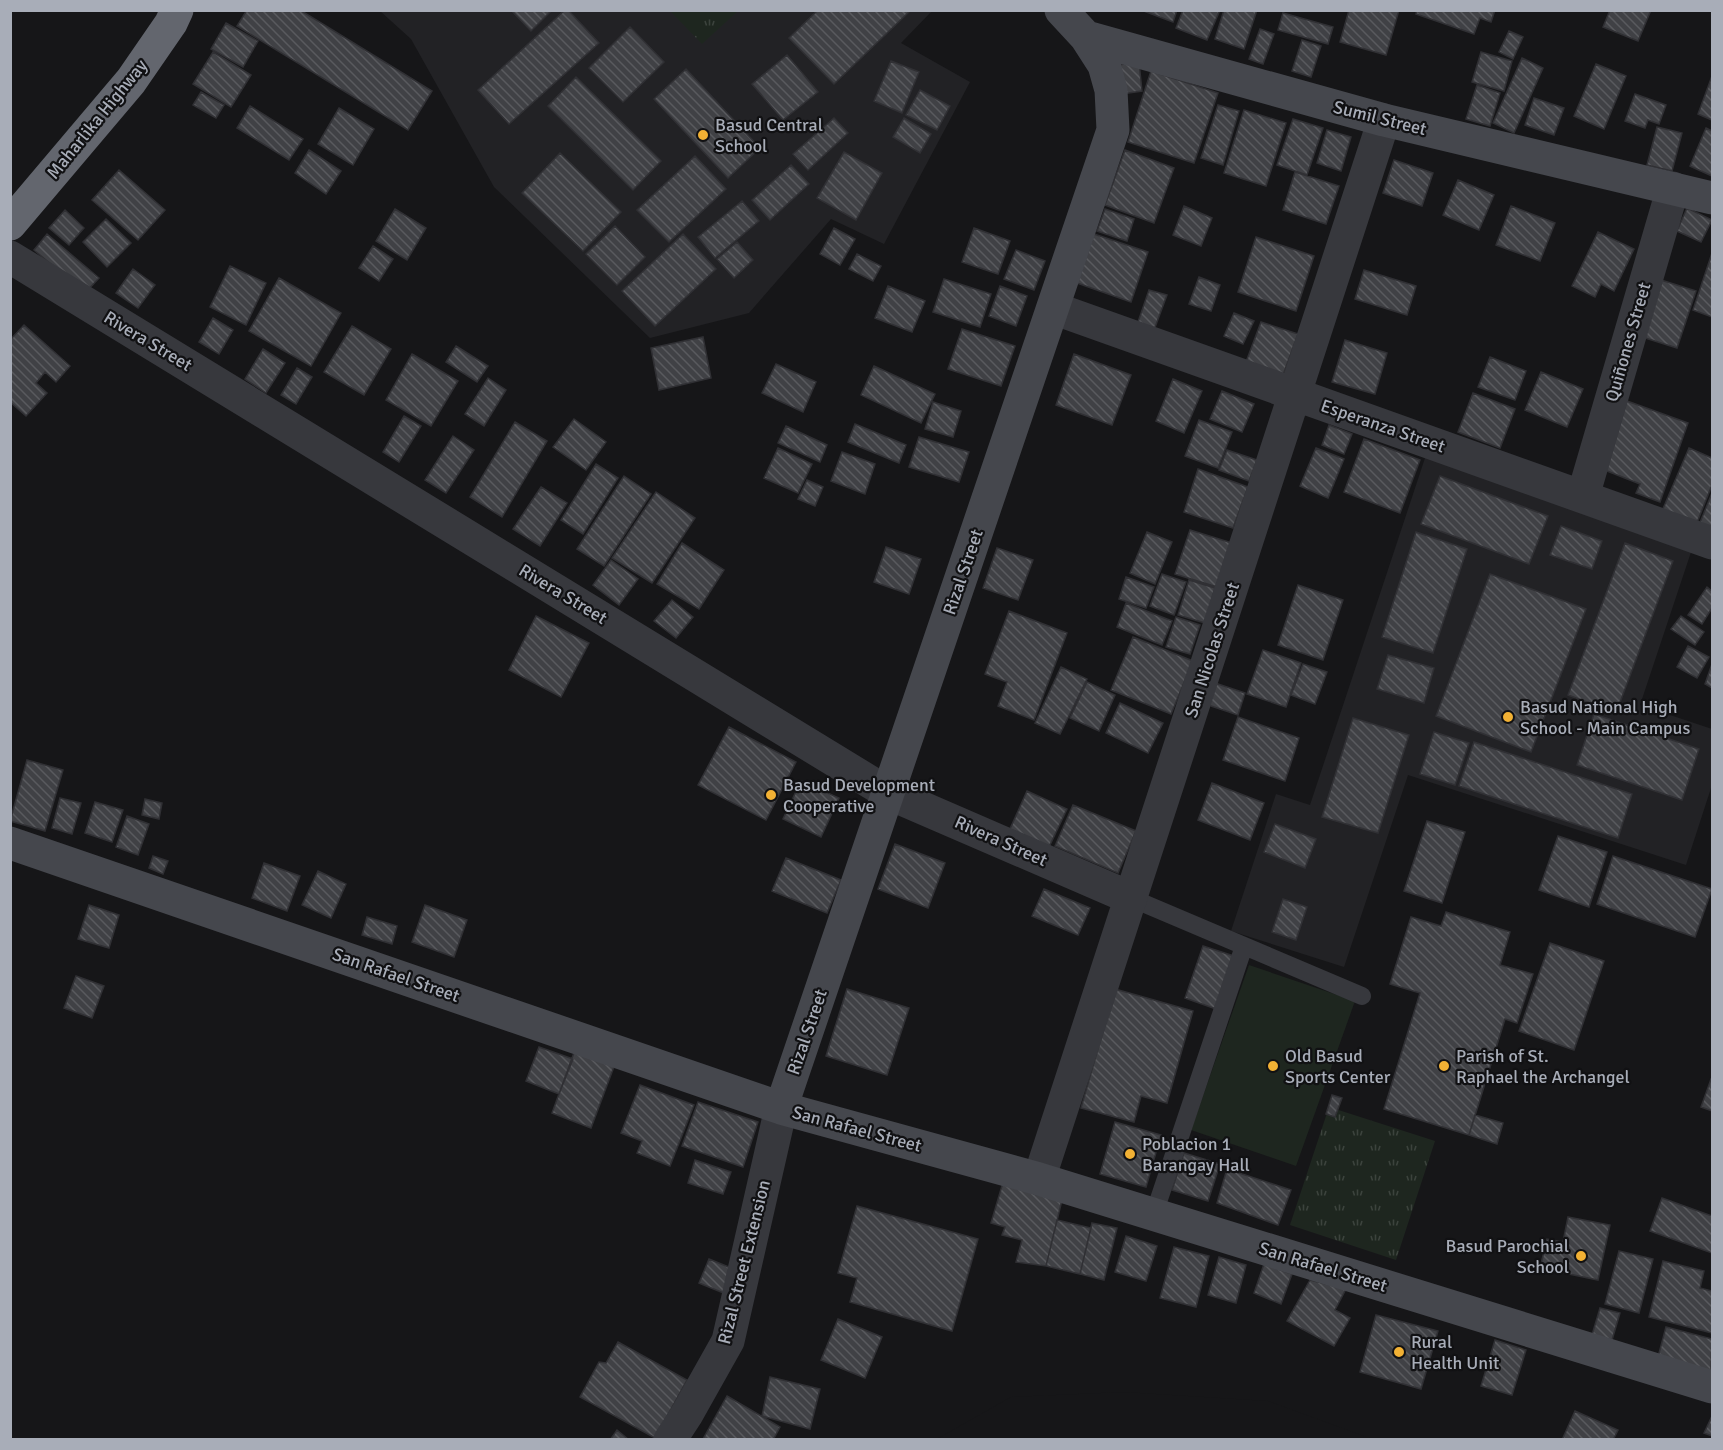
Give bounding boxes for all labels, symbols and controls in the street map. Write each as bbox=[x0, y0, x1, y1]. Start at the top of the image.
street label: Maharlika Highway bbox=[42, 54, 152, 183]
street label: Sumil Street bbox=[1331, 96, 1429, 140]
place label: Basud Central School bbox=[715, 114, 823, 157]
marker: Basud Central School bbox=[696, 128, 710, 142]
street label: Quiñones Street bbox=[1600, 280, 1656, 404]
street label: Rivera Street bbox=[100, 306, 196, 376]
street label: Esperanza Street bbox=[1318, 394, 1448, 458]
street label: Rizal Street bbox=[938, 526, 988, 618]
street label: Rivera Street bbox=[515, 559, 611, 629]
street label: San Nicolas Street bbox=[1180, 580, 1244, 720]
place label: Basud National High School - Main Campus bbox=[1520, 696, 1690, 739]
marker: Basud National High School - Main Campus bbox=[1501, 710, 1515, 724]
place label: Basud Development Cooperative bbox=[783, 774, 935, 817]
marker: Basud Development Cooperative bbox=[764, 788, 778, 802]
street label: Rivera Street bbox=[951, 811, 1051, 871]
street label: San Rafael Street bbox=[330, 943, 462, 1007]
street label: Rizal Street bbox=[782, 986, 832, 1078]
place label: Old Basud Sports Center bbox=[1285, 1045, 1391, 1088]
place label: Parish of St. Raphael the Archangel bbox=[1456, 1045, 1630, 1088]
marker: Old Basud Sports Center bbox=[1266, 1059, 1280, 1073]
marker: Parish of St. Raphael the Archangel bbox=[1437, 1059, 1451, 1073]
street label: San Rafael Street bbox=[790, 1101, 924, 1157]
place label: Poblacion 1 Barangay Hall bbox=[1142, 1133, 1250, 1176]
marker: Poblacion 1 Barangay Hall bbox=[1123, 1147, 1137, 1161]
street label: Rizal Street Extension bbox=[713, 1178, 775, 1346]
place label: Basud Parochial School bbox=[1446, 1235, 1569, 1278]
street label: San Rafael Street bbox=[1256, 1237, 1390, 1297]
marker: Basud Parochial School bbox=[1574, 1249, 1588, 1263]
place label: Rural Health Unit bbox=[1411, 1331, 1499, 1374]
marker: Rural Health Unit bbox=[1392, 1345, 1406, 1359]

